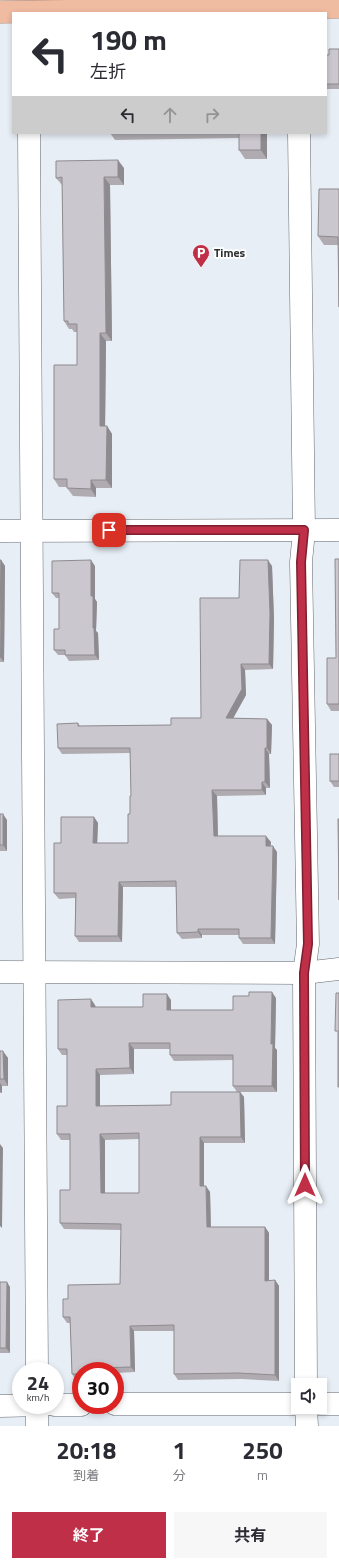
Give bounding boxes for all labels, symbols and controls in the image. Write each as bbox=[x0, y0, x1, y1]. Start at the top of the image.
text: 190 m bbox=[90, 18, 167, 61]
icon: left bbox=[24, 28, 76, 80]
text: 左折 bbox=[90, 58, 126, 85]
icon: left bbox=[117, 104, 139, 126]
icon: ahead bbox=[159, 104, 181, 126]
icon: right bbox=[201, 104, 223, 126]
parking icon: Times bbox=[191, 243, 211, 268]
place label: Times bbox=[214, 243, 246, 262]
pin bbox=[92, 513, 126, 547]
icon: arrive bbox=[98, 519, 120, 541]
position arrow bbox=[284, 1164, 326, 1206]
speed limit sign: 30 bbox=[72, 1362, 124, 1414]
text: 24 bbox=[27, 1367, 49, 1398]
map controls bbox=[291, 1378, 327, 1414]
button: sound bbox=[291, 1378, 327, 1414]
text: km/h bbox=[27, 1390, 49, 1405]
text: 20:18 bbox=[56, 1432, 116, 1468]
text: 1 bbox=[173, 1432, 186, 1468]
text: 250 bbox=[242, 1432, 283, 1468]
text: 到着 bbox=[73, 1465, 99, 1485]
text: 分 bbox=[173, 1465, 186, 1485]
text: m bbox=[257, 1465, 268, 1485]
button: 終了 bbox=[12, 1512, 166, 1558]
button: 共有 bbox=[174, 1512, 327, 1558]

